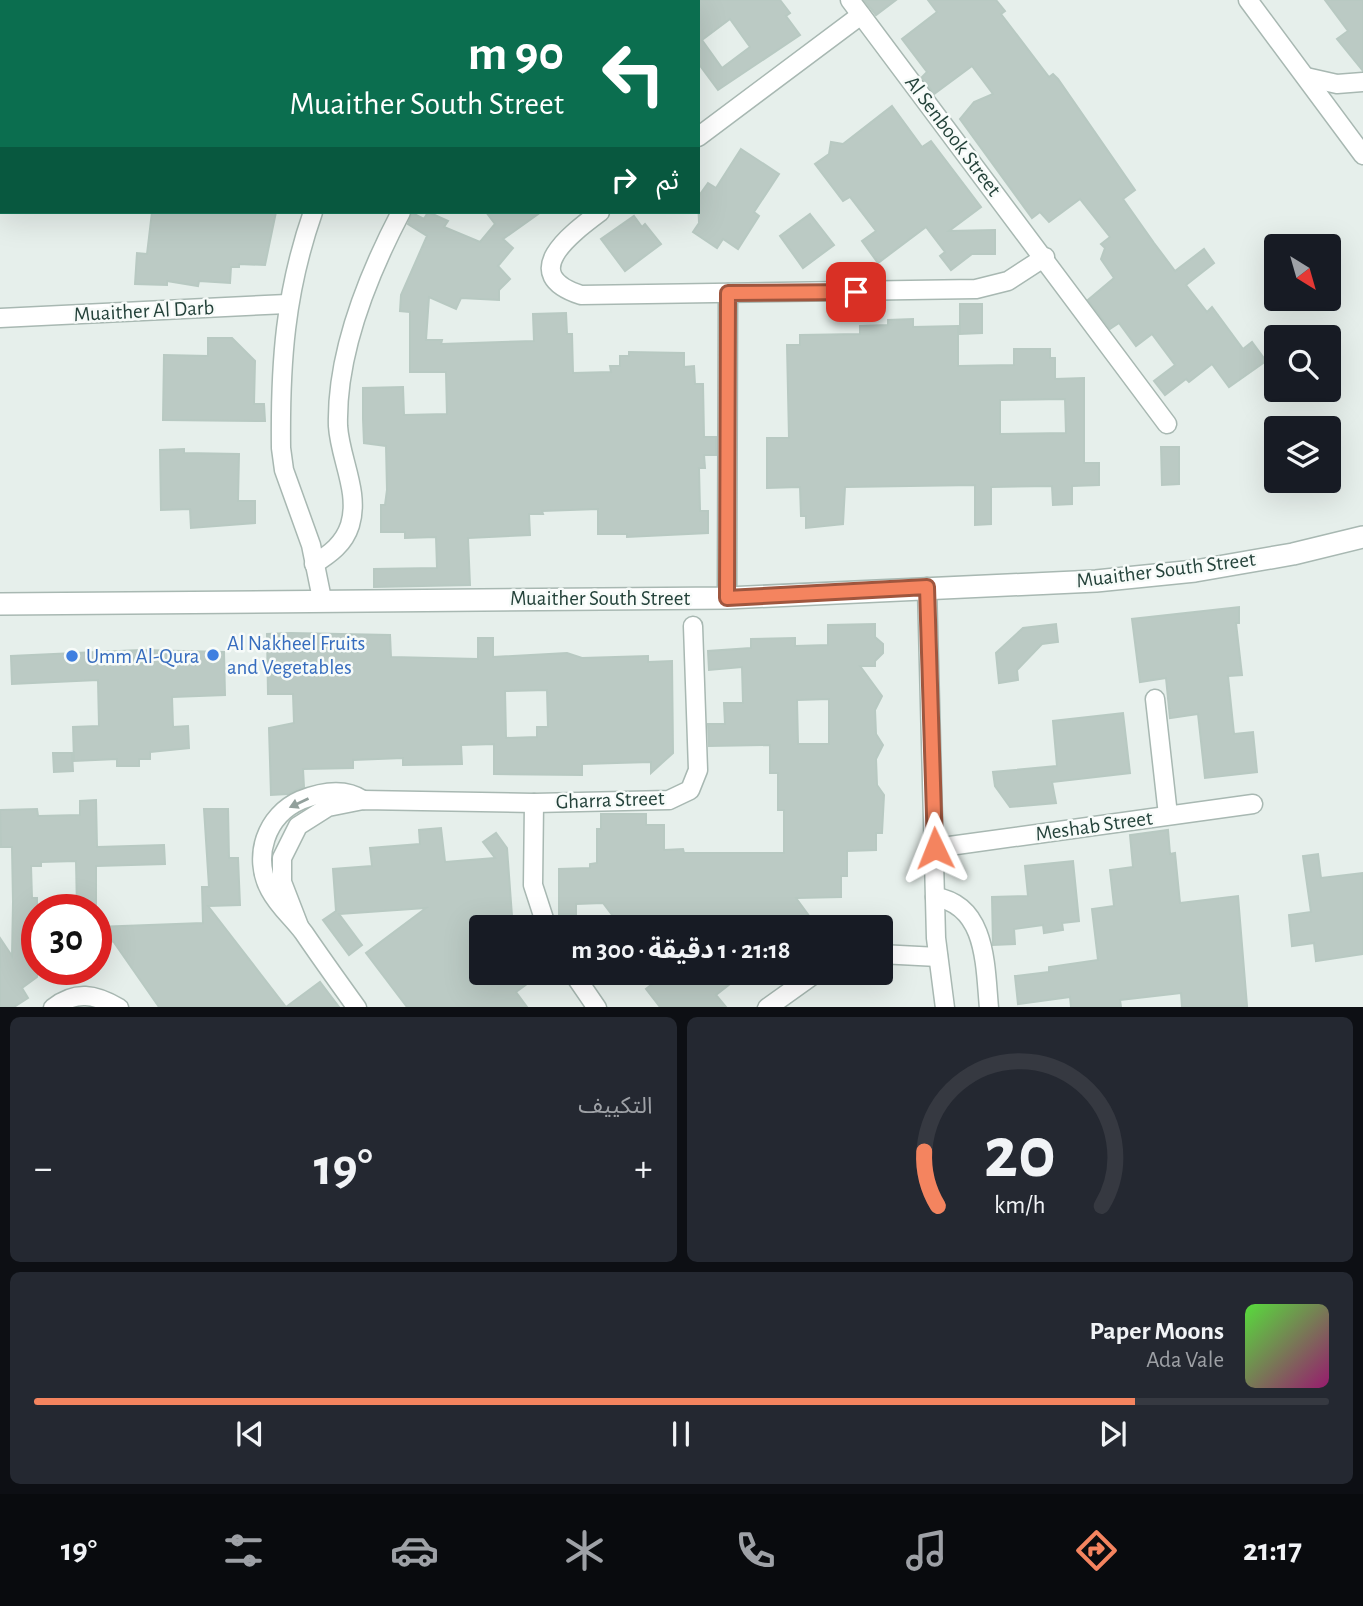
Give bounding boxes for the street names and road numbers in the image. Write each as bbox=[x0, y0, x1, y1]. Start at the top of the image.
street label: Al Senbook Street bbox=[901, 72, 1005, 200]
street label: Muaither Al Darb bbox=[73, 297, 215, 325]
street label: Muaither South Street bbox=[1075, 549, 1257, 591]
street label: Muaither South Street bbox=[510, 588, 690, 609]
street label: Gharra Street bbox=[555, 788, 665, 812]
street label: Meshab Street bbox=[1034, 807, 1154, 845]

